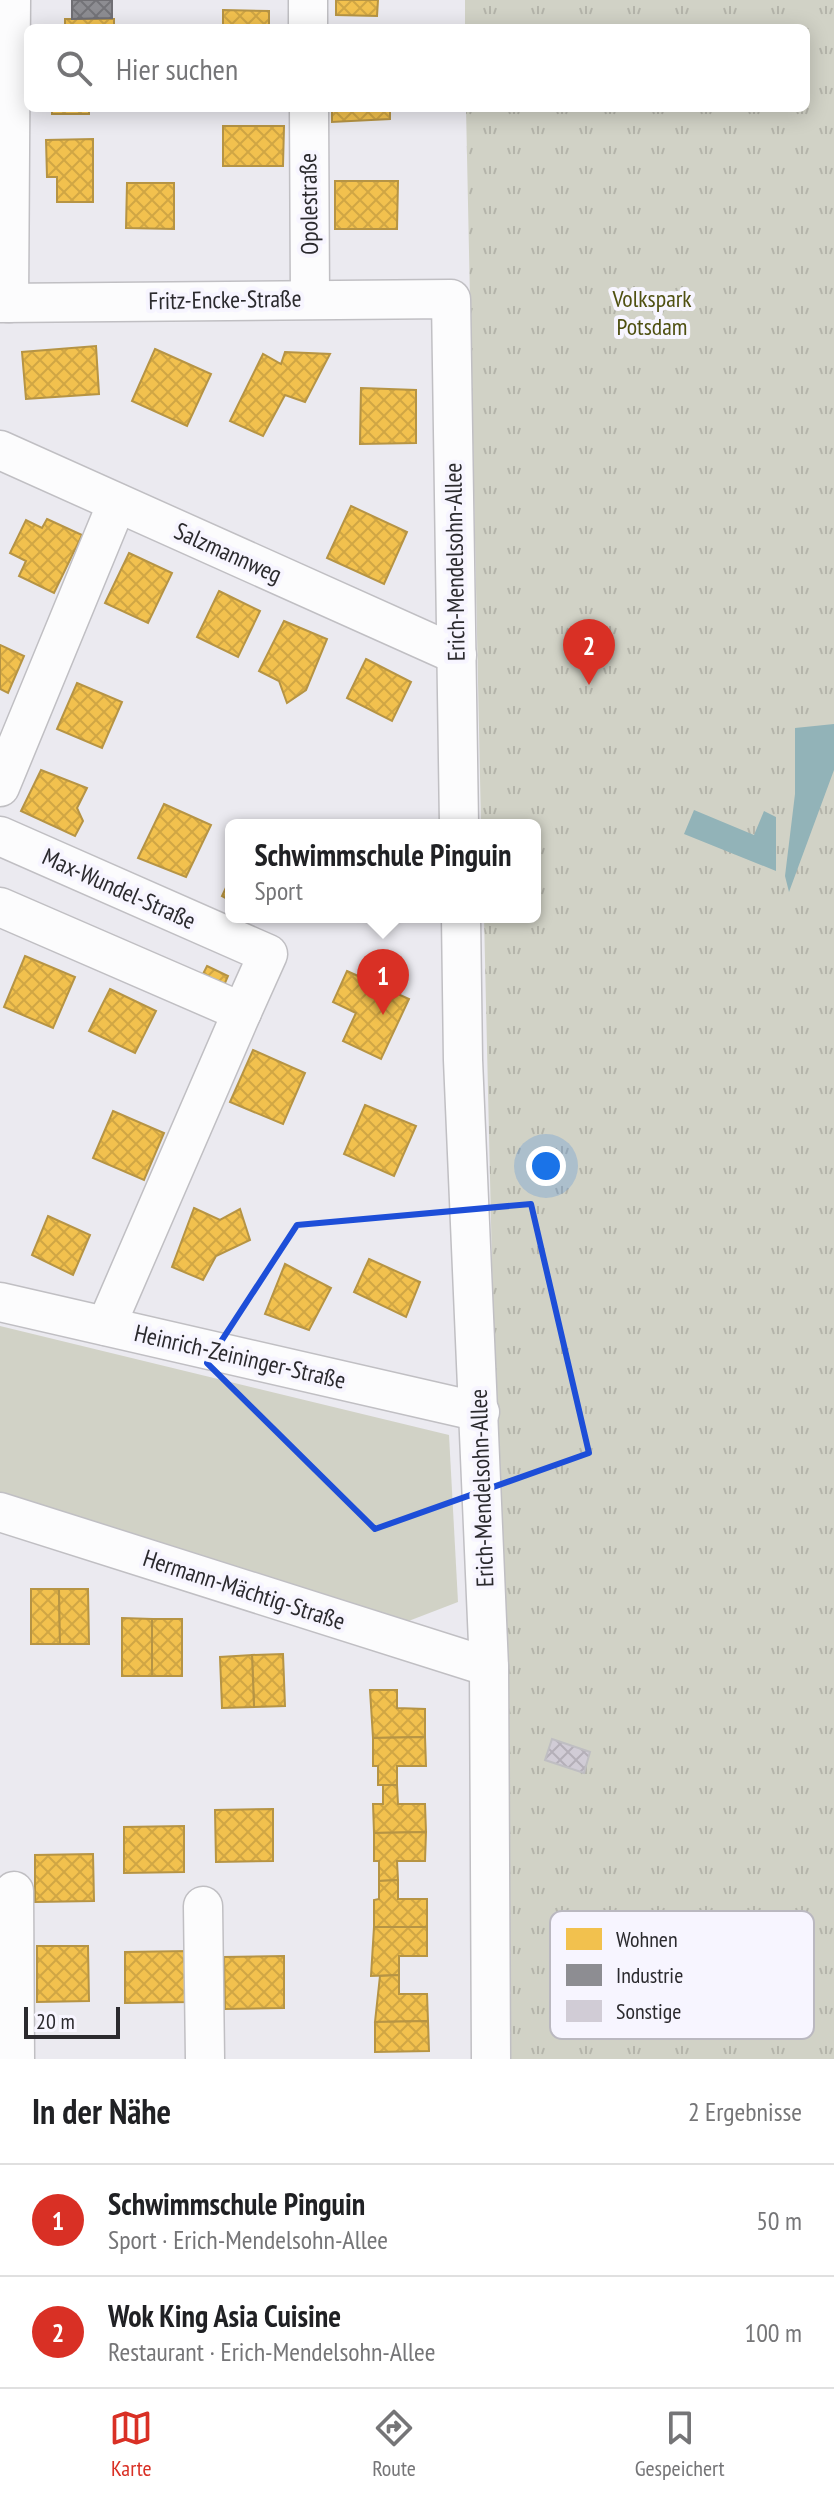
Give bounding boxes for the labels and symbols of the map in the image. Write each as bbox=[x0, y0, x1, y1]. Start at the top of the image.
street label: Opolestraße bbox=[292, 153, 325, 255]
street label: Fritz-Encke-Straße bbox=[148, 283, 302, 316]
park label: Volkspark Potsdam bbox=[611, 283, 692, 342]
street label: Erich-Mendelsohn-Allee bbox=[437, 463, 472, 661]
street label: Salzmannweg bbox=[170, 515, 287, 590]
pin: 2 bbox=[563, 619, 615, 685]
street label: Max-Wundel-Straße bbox=[38, 841, 201, 936]
pin: 1 bbox=[357, 949, 409, 1015]
your location bbox=[526, 1146, 566, 1186]
street label: Heinrich-Zeininger-Straße bbox=[131, 1317, 349, 1396]
street label: Erich-Mendelsohn-Allee bbox=[463, 1388, 500, 1588]
street label: Hermann-Mächtig-Straße bbox=[139, 1542, 349, 1637]
legend bbox=[550, 1911, 814, 2039]
text: Wohnen bbox=[616, 1925, 678, 1953]
text: Industrie bbox=[616, 1961, 683, 1989]
text: Sonstige bbox=[616, 1997, 681, 2025]
scale bar bbox=[24, 2003, 120, 2039]

